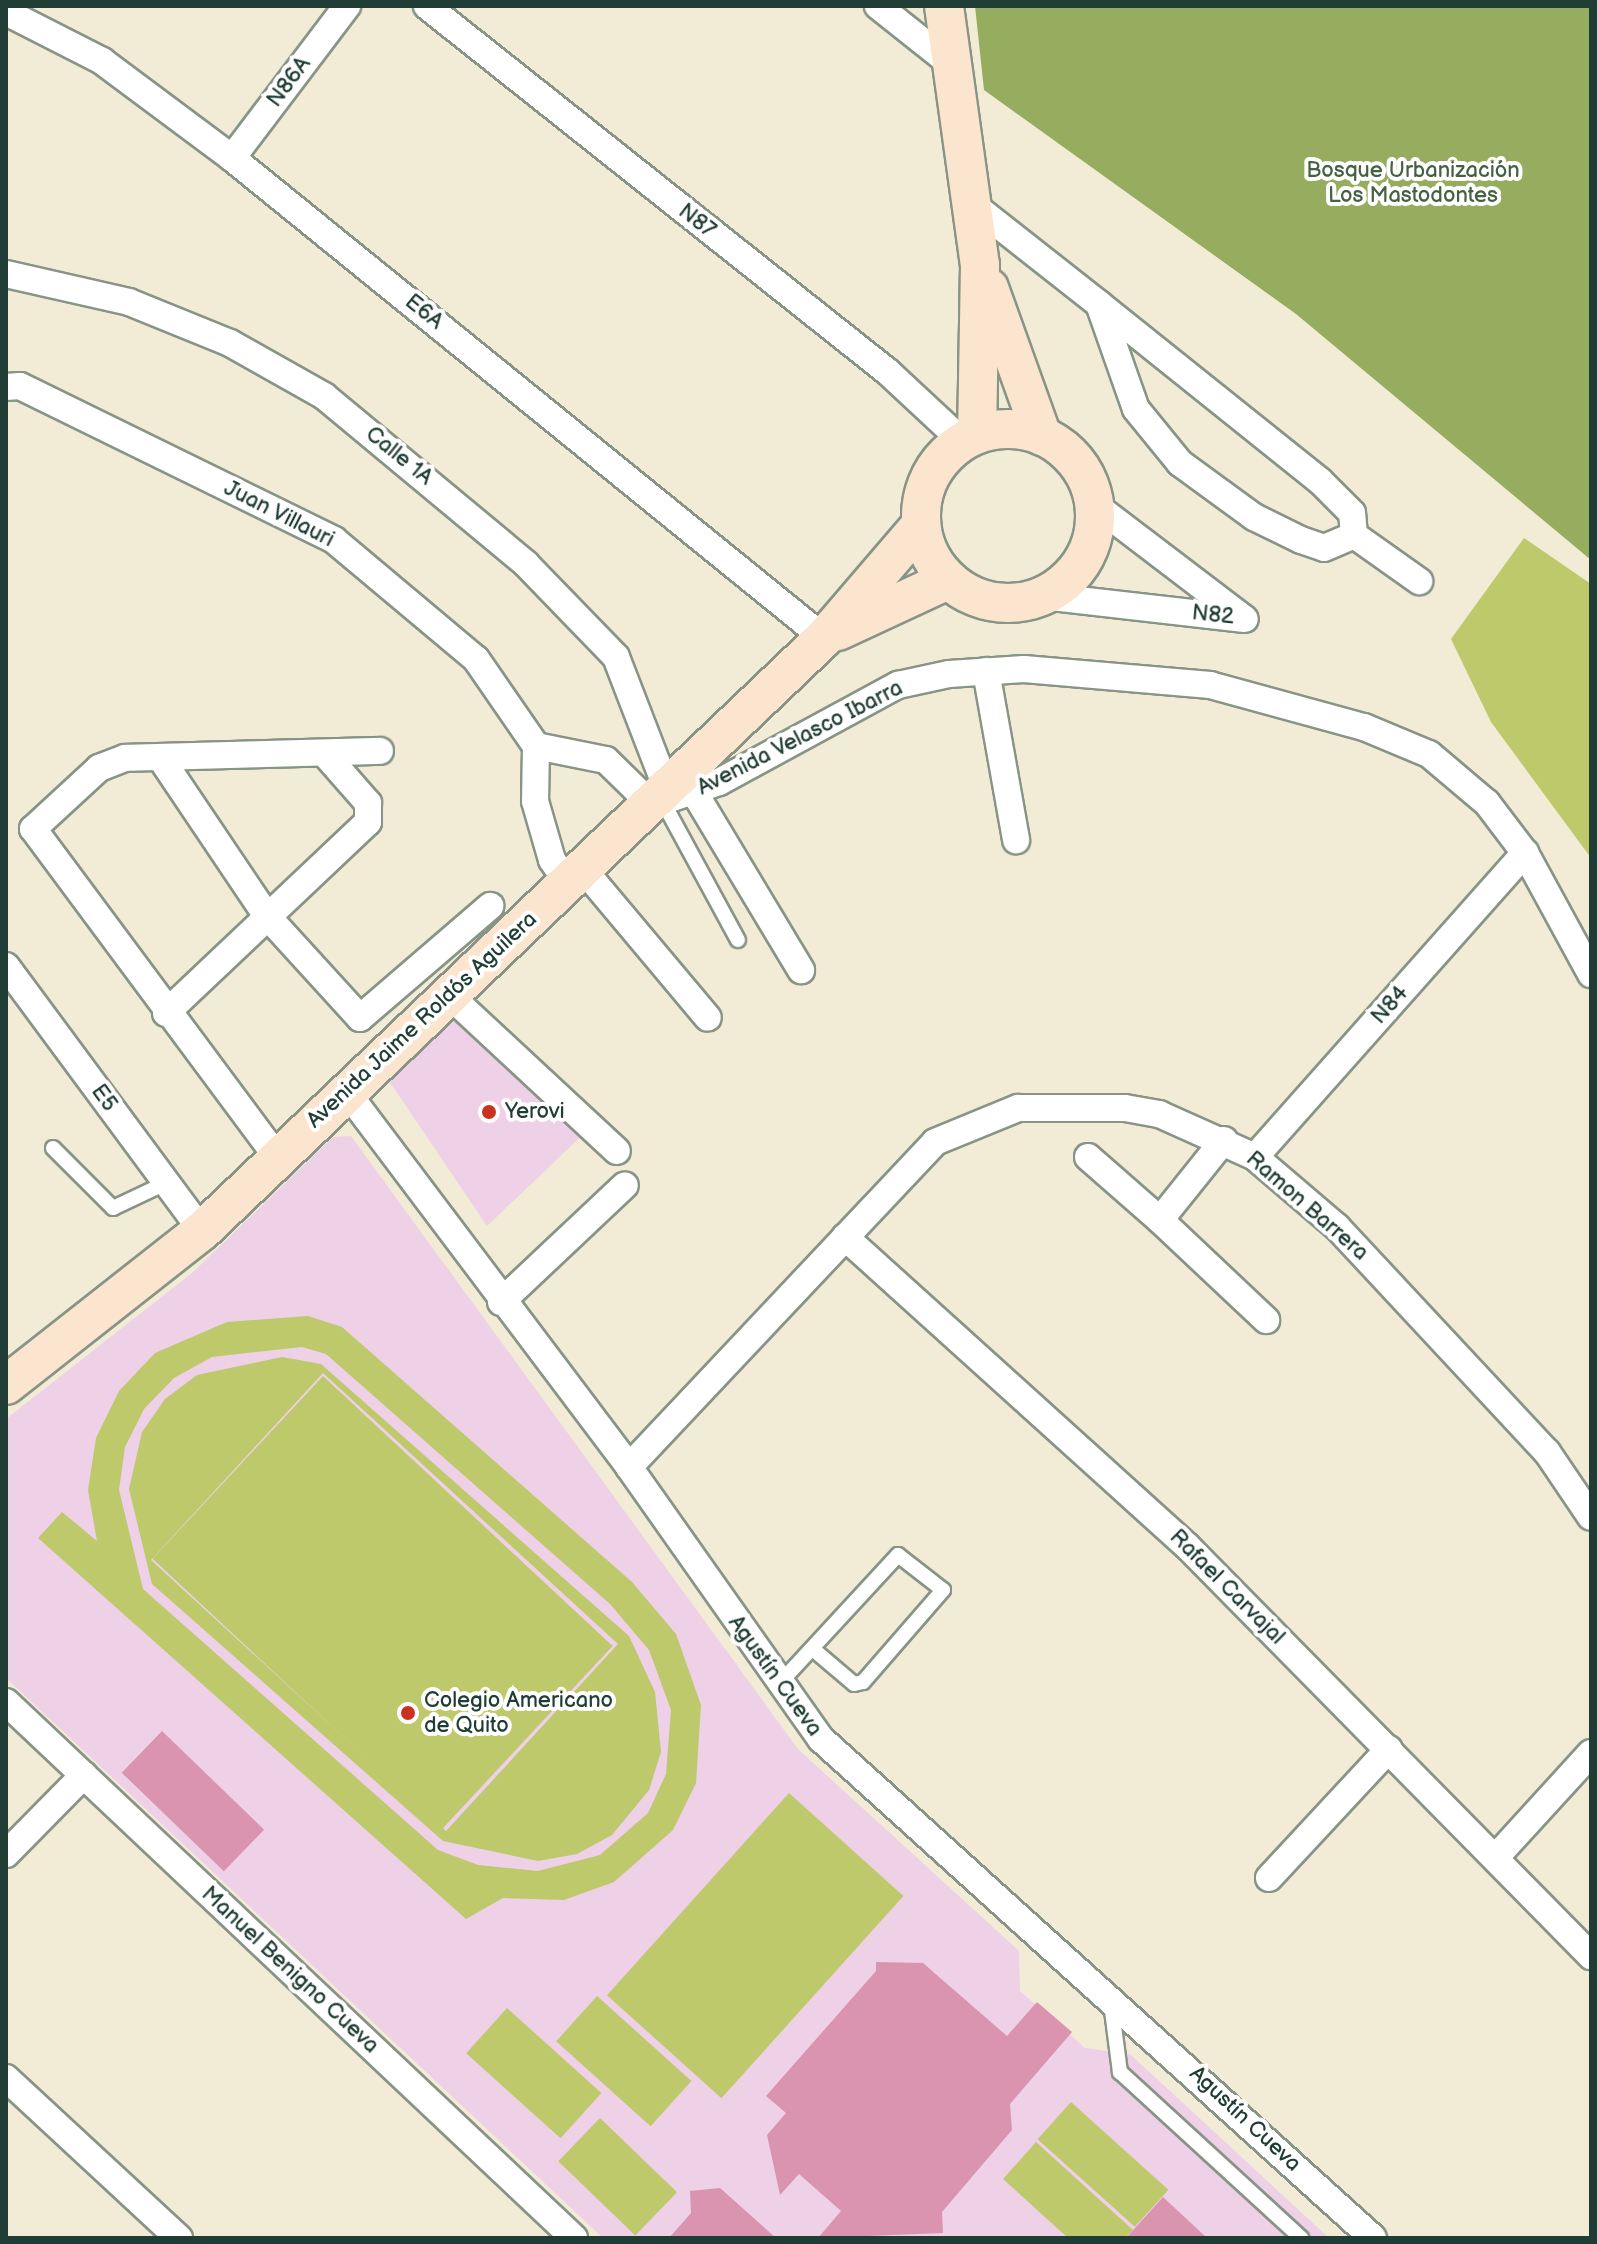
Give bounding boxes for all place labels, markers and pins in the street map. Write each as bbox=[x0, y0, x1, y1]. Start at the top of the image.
place label: Yerovi bbox=[505, 1099, 565, 1125]
marker: Yerovi bbox=[480, 1103, 498, 1121]
place label: Colegio Americano de Quito bbox=[424, 1687, 613, 1738]
marker: Colegio Americano de Quito bbox=[399, 1704, 417, 1722]

